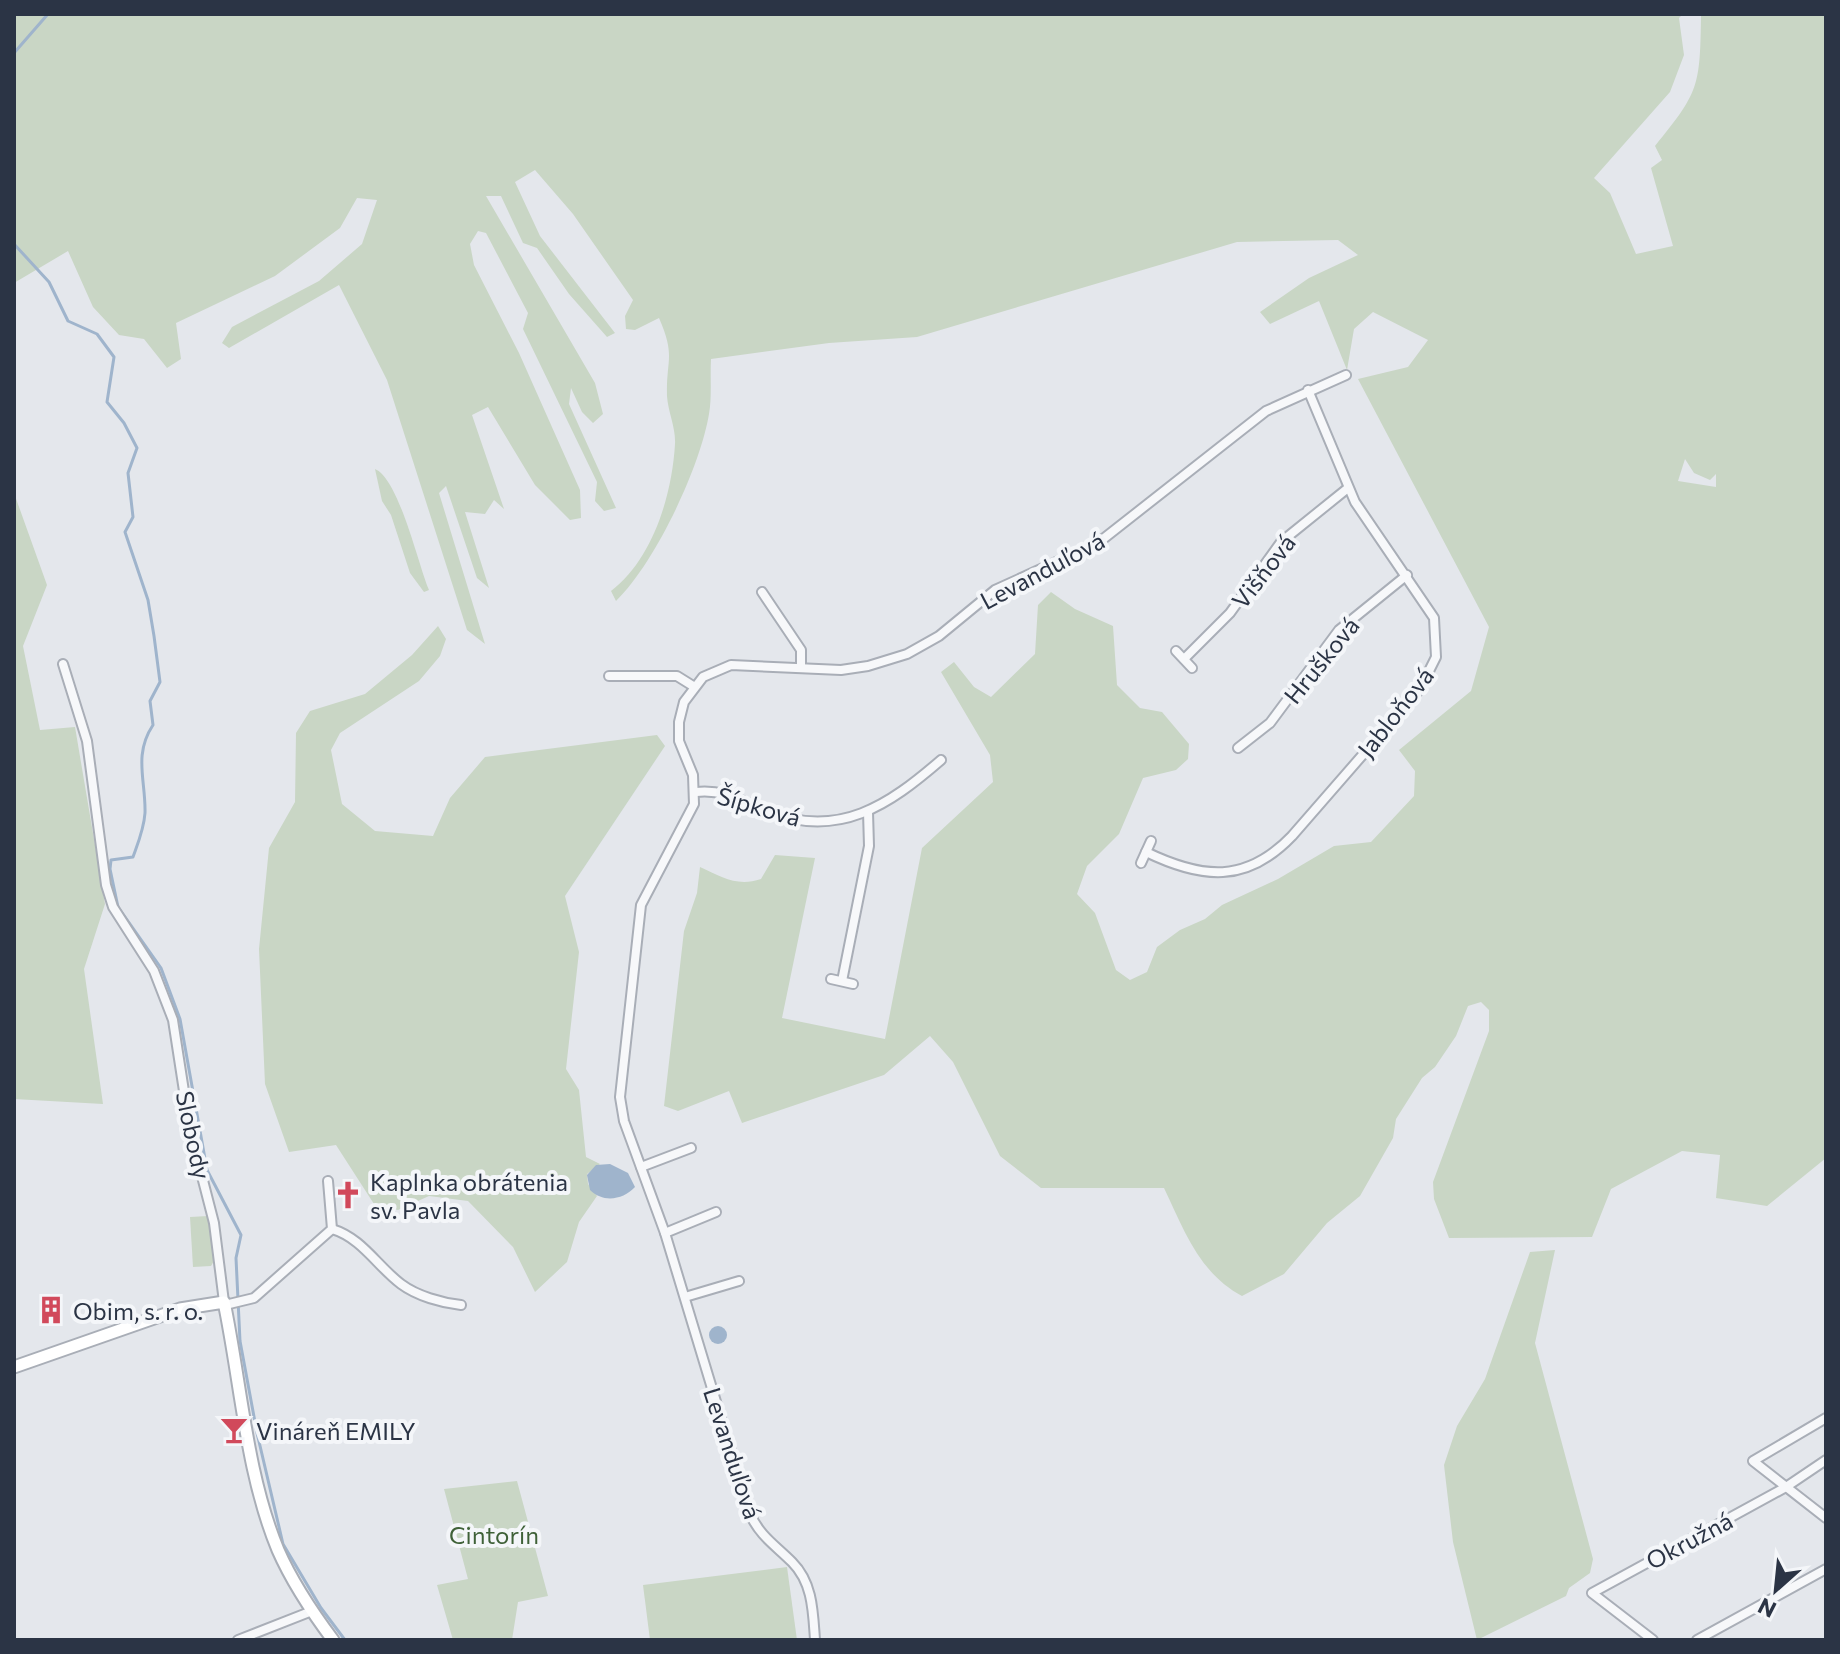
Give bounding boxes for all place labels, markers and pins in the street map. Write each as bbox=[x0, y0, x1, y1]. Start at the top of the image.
place label: Kaplnka obrátenia sv. Pavla bbox=[370, 1167, 568, 1224]
church icon: Kaplnka obrátenia sv. Pavla bbox=[333, 1180, 363, 1210]
building icon: Obim, s. r. o. bbox=[36, 1295, 66, 1325]
place label: Obim, s. r. o. bbox=[73, 1296, 203, 1325]
bar icon: Vináreň EMILY bbox=[219, 1415, 249, 1445]
place label: Vináreň EMILY bbox=[256, 1416, 416, 1445]

